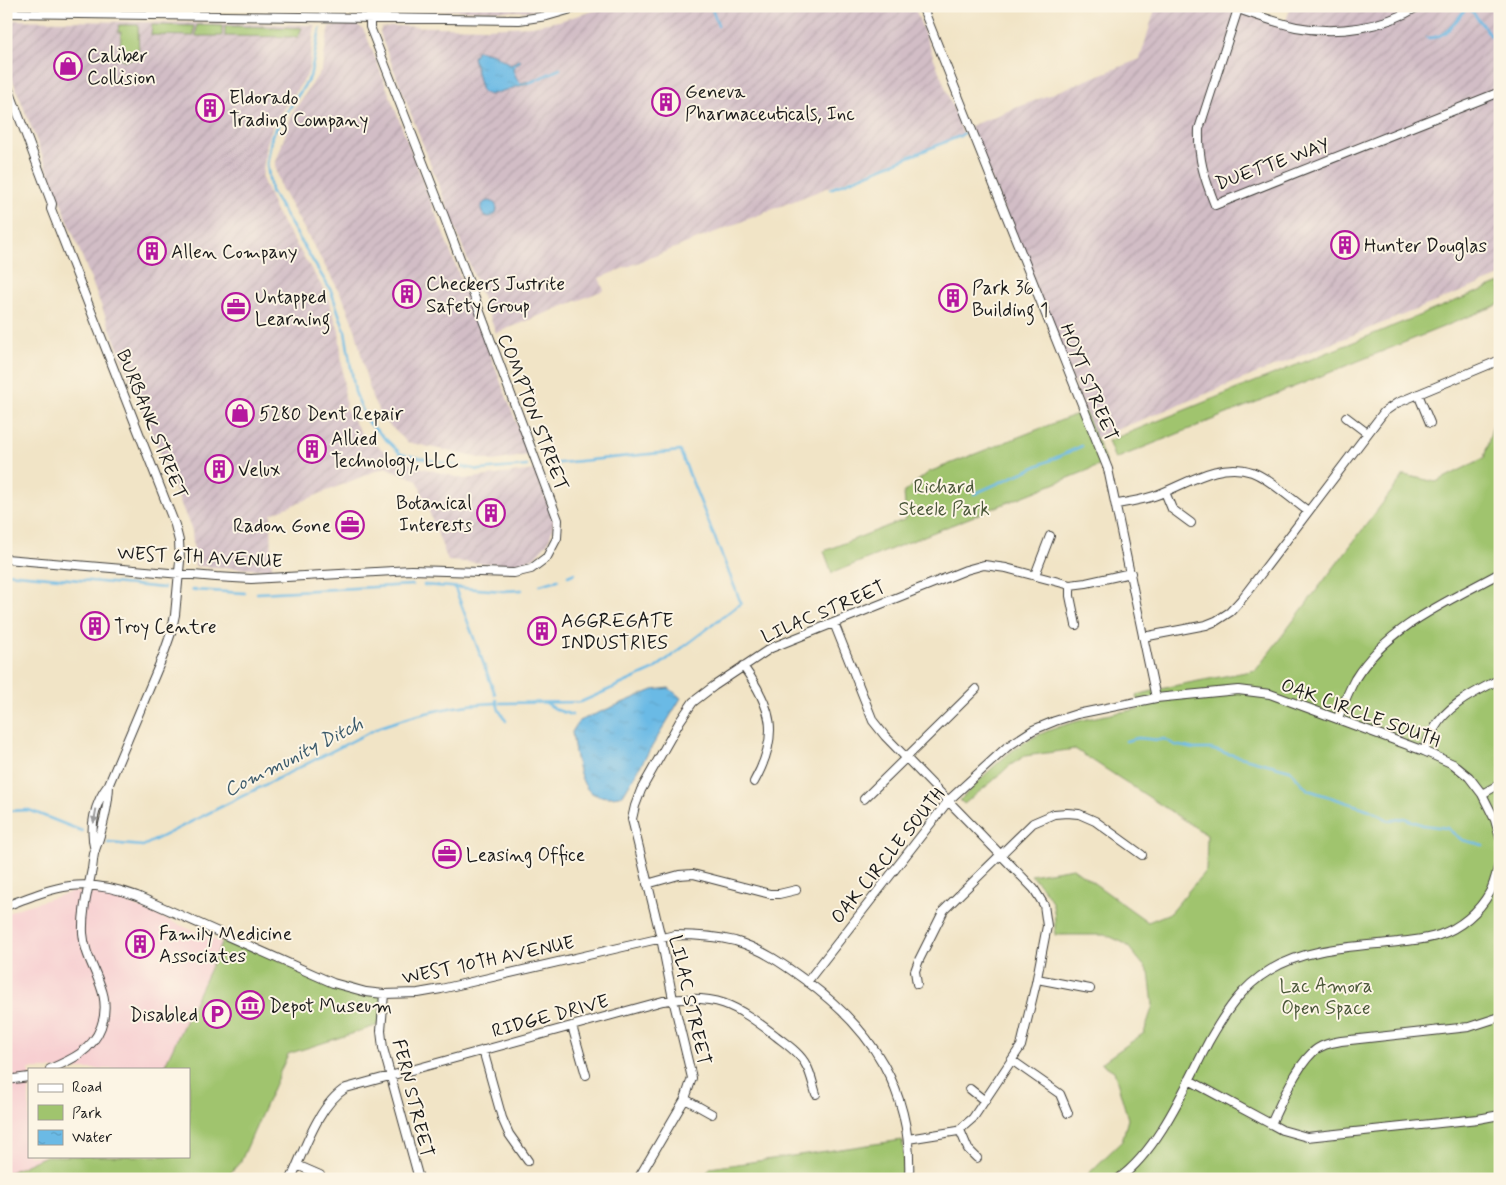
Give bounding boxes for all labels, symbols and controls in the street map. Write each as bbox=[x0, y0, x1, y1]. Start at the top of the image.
place label: Caliber Collision bbox=[87, 44, 156, 91]
shop icon: Caliber Collision bbox=[53, 51, 83, 81]
place label: Geneva Pharmaceuticals, Inc bbox=[685, 80, 855, 127]
place label: Eldorado Trading Company bbox=[229, 86, 368, 136]
building icon: Geneva Pharmaceuticals, Inc bbox=[651, 87, 681, 117]
building icon: Eldorado Trading Company bbox=[195, 93, 225, 123]
street label: DUETTE WAY bbox=[1212, 132, 1333, 197]
building icon: Hunter Douglas bbox=[1330, 230, 1360, 260]
place label: Hunter Douglas bbox=[1364, 234, 1487, 261]
building icon: Allen Company bbox=[137, 236, 167, 266]
place label: Allen Company bbox=[171, 240, 297, 265]
place label: Checkers Justrite Safety Group bbox=[426, 272, 565, 320]
place label: Park 36 Building 1 bbox=[972, 276, 1049, 326]
building icon: Checkers Justrite Safety Group bbox=[392, 279, 422, 309]
building icon: Park 36 Building 1 bbox=[938, 283, 968, 313]
place label: Untapped Learning bbox=[255, 285, 330, 335]
office icon: Untapped Learning bbox=[221, 292, 251, 322]
street label: HOYT STREET bbox=[1054, 320, 1124, 445]
street label: COMPTON STREET bbox=[491, 330, 574, 495]
street label: BURBANK STREET bbox=[110, 346, 193, 503]
shop icon: 5280 Dent Repair bbox=[225, 398, 255, 428]
place label: 5280 Dent Repair bbox=[259, 402, 404, 427]
place label: Allied Technology, LLC bbox=[331, 427, 459, 476]
building icon: Allied Technology, LLC bbox=[297, 434, 327, 464]
building icon: Velux bbox=[204, 454, 234, 484]
place label: Velux bbox=[238, 458, 281, 483]
park label: Richard Steele Park bbox=[898, 475, 990, 522]
place label: Botanical Interests bbox=[396, 491, 473, 538]
building icon: Botanical Interests bbox=[476, 498, 506, 528]
office icon: Radon Gone bbox=[335, 510, 365, 540]
place label: Radon Gone bbox=[233, 514, 331, 539]
street label: WEST 6TH AVENUE bbox=[116, 541, 283, 574]
street label: LILAC STREET bbox=[758, 575, 889, 650]
place label: AGGREGATE INDUSTRIES bbox=[561, 609, 673, 656]
building icon: Troy Centre bbox=[80, 611, 110, 641]
place label: Troy Centre bbox=[114, 615, 217, 641]
building icon: AGGREGATE INDUSTRIES bbox=[527, 616, 557, 646]
street label: OAK CIRCLE SOUTH bbox=[1277, 673, 1444, 754]
water label: Community Ditch bbox=[220, 710, 368, 804]
street label: OAK CIRCLE SOUTH bbox=[826, 783, 951, 929]
one-way arrow bbox=[90, 808, 98, 824]
office icon: Leasing Office bbox=[432, 839, 462, 869]
place label: Leasing Office bbox=[466, 843, 585, 869]
place label: Family Medicine Associates bbox=[159, 922, 292, 969]
building icon: Family Medicine Associates bbox=[125, 929, 155, 959]
street label: WEST 10TH AVENUE bbox=[400, 930, 577, 991]
street label: LILAC STREET bbox=[662, 933, 717, 1068]
park label: Lac Amora Open Space bbox=[1279, 974, 1373, 1021]
street label: RIDGE DRIVE bbox=[489, 989, 612, 1044]
museum icon: Depot Museum bbox=[235, 990, 265, 1020]
place label: Depot Museum bbox=[269, 994, 392, 1019]
parking icon: Disabled bbox=[202, 999, 232, 1029]
place label: Disabled bbox=[129, 1003, 198, 1028]
street label: FERN STREET bbox=[386, 1037, 439, 1160]
legend bbox=[28, 1068, 190, 1158]
text: Road bbox=[72, 1078, 102, 1098]
text: Park bbox=[72, 1104, 102, 1124]
text: Water bbox=[72, 1128, 112, 1148]

